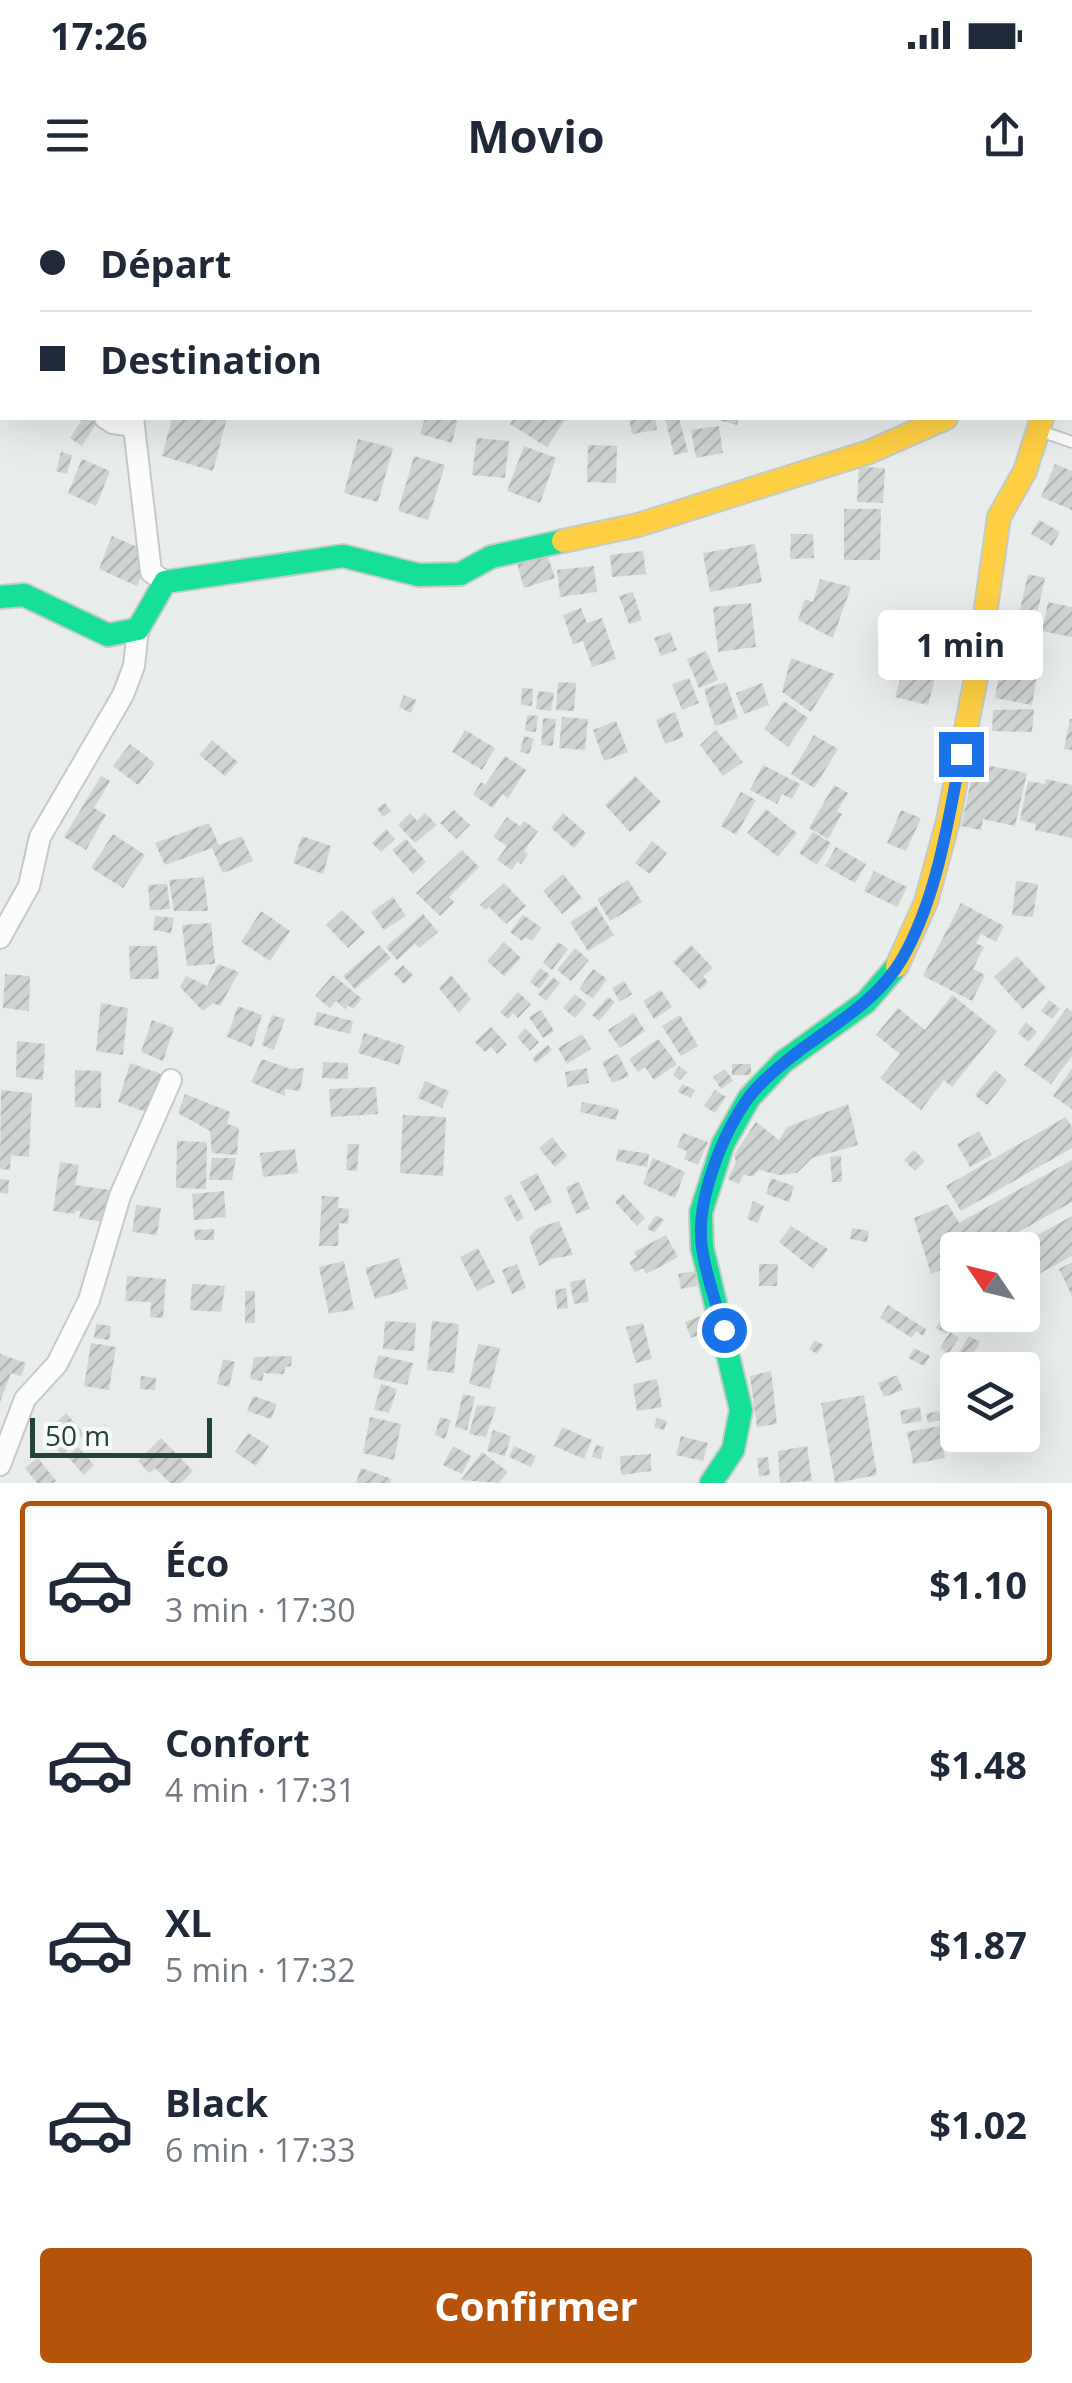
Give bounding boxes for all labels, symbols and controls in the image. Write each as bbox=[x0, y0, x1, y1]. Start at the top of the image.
text: 17:26 bbox=[50, 9, 148, 61]
text: Movio bbox=[467, 105, 605, 166]
icon: menu bbox=[40, 108, 95, 163]
icon: share bbox=[977, 108, 1032, 163]
text: Départ bbox=[100, 237, 231, 289]
text: Destination bbox=[100, 333, 322, 385]
callout: 1 min bbox=[878, 609, 1044, 679]
text: 1 min bbox=[916, 623, 1005, 666]
route end bbox=[939, 732, 984, 777]
north arrow bbox=[940, 1232, 1040, 1332]
map controls bbox=[940, 1232, 1040, 1452]
route start bbox=[702, 1308, 747, 1353]
button: layers bbox=[940, 1352, 1040, 1452]
scale bar bbox=[30, 1413, 212, 1458]
text: 50 m bbox=[45, 1416, 110, 1454]
text: Éco bbox=[165, 1536, 229, 1588]
icon: car bbox=[45, 1539, 135, 1629]
text: $1.10 bbox=[929, 1558, 1027, 1610]
text: 3 min · 17:30 bbox=[165, 1588, 356, 1631]
text: Confort bbox=[165, 1716, 310, 1768]
icon: car bbox=[45, 1719, 135, 1809]
text: $1.48 bbox=[929, 1738, 1027, 1790]
text: 4 min · 17:31 bbox=[165, 1768, 356, 1811]
text: XL bbox=[165, 1896, 212, 1948]
icon: car bbox=[45, 1899, 135, 1989]
text: $1.87 bbox=[929, 1918, 1027, 1970]
text: 5 min · 17:32 bbox=[165, 1948, 356, 1991]
text: Black bbox=[165, 2076, 268, 2128]
icon: car bbox=[45, 2079, 135, 2169]
text: $1.02 bbox=[929, 2098, 1027, 2150]
text: 6 min · 17:33 bbox=[165, 2128, 356, 2171]
button: Confirmer bbox=[40, 2248, 1032, 2363]

